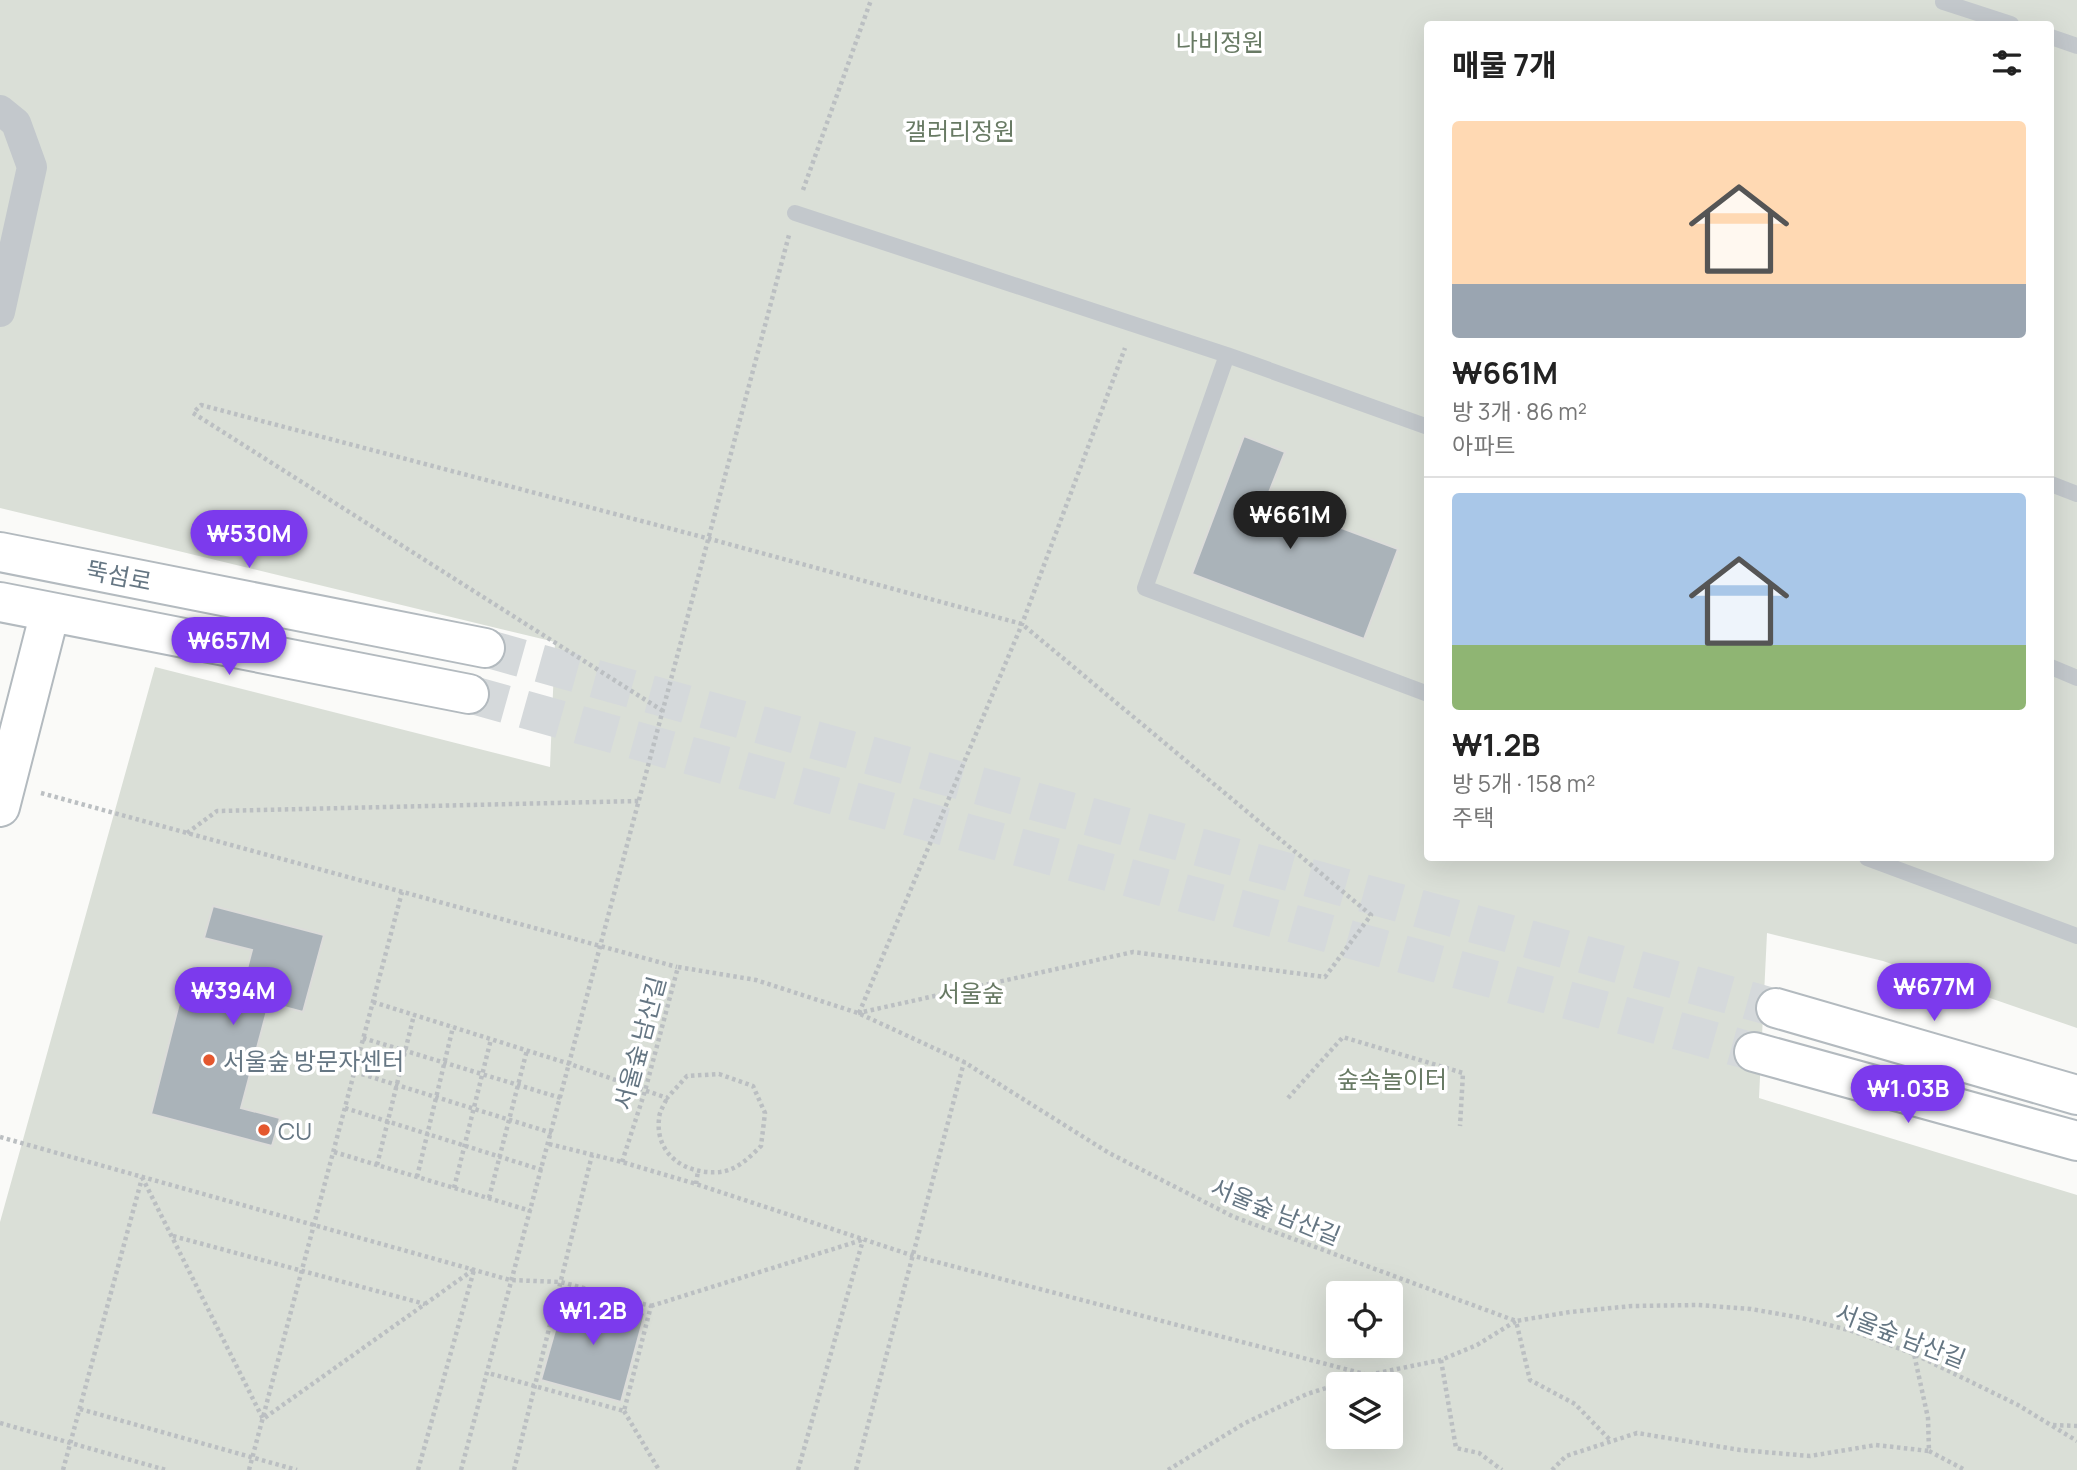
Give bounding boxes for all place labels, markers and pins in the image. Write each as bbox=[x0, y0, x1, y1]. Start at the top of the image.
pin: ₩661M bbox=[1241, 491, 1339, 551]
pin: ₩530M bbox=[200, 510, 298, 570]
pin: ₩657M bbox=[180, 618, 278, 677]
pin: ₩677M bbox=[1885, 964, 1983, 1023]
pin: ₩394M bbox=[184, 968, 282, 1027]
place label: 서울숲 방문자센터 bbox=[223, 1044, 404, 1077]
marker: 서울숲 방문자센터 bbox=[201, 1052, 217, 1068]
pin: ₩1.03B bbox=[1851, 1066, 1965, 1125]
place label: CU bbox=[278, 1114, 312, 1147]
marker: CU bbox=[256, 1122, 272, 1138]
pin: ₩1.2B bbox=[544, 1288, 642, 1347]

